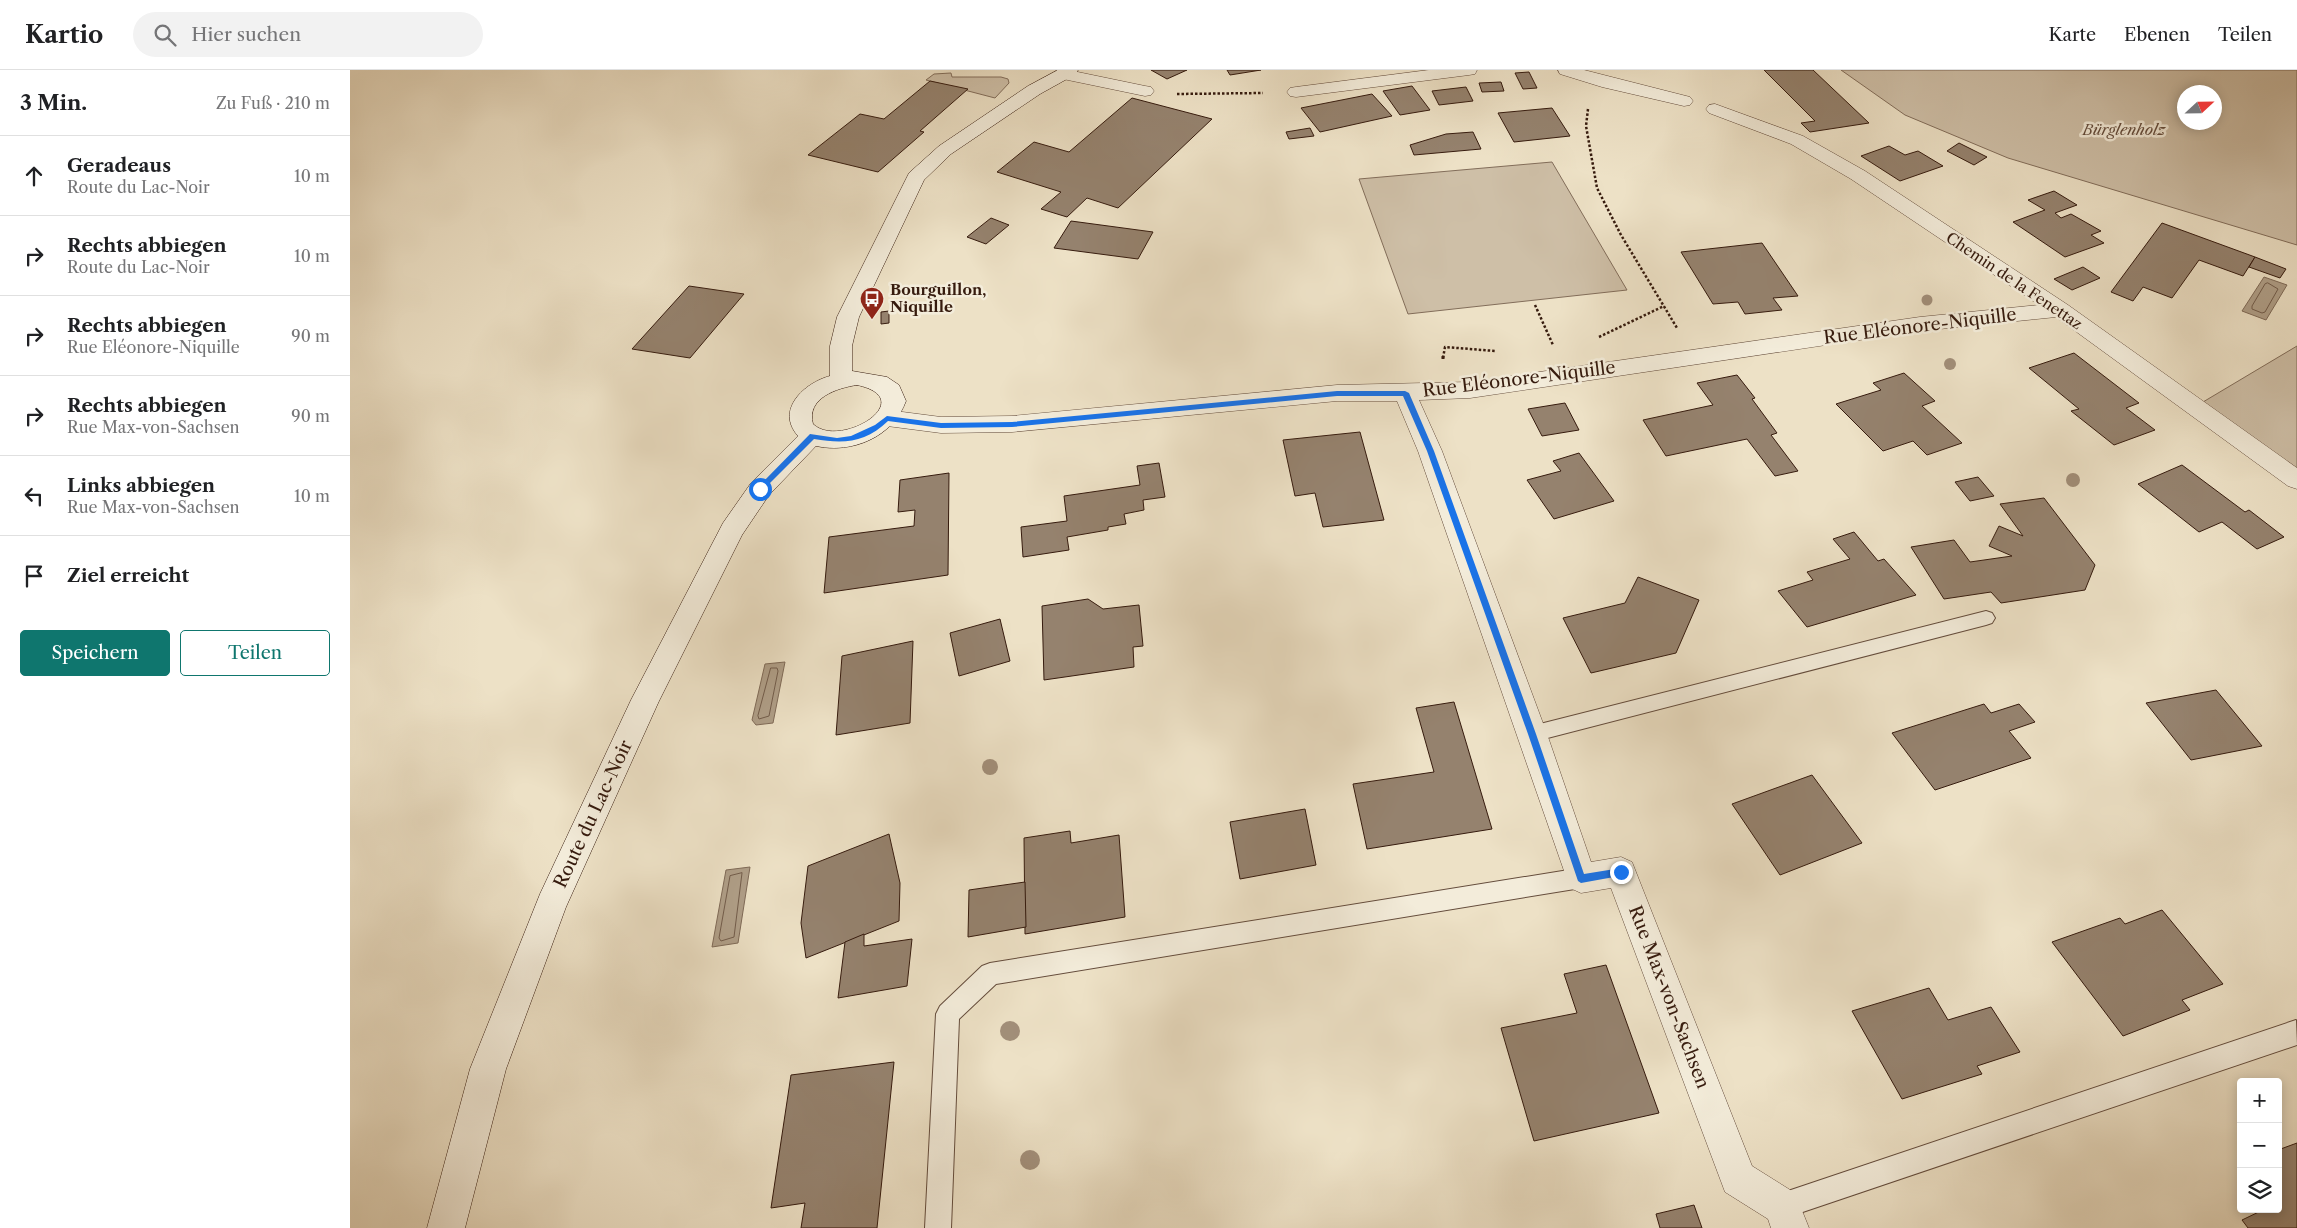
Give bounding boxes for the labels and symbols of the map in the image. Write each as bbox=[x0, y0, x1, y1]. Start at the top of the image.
north arrow bbox=[2177, 85, 2222, 130]
park label: Bürglenholz bbox=[2081, 120, 2167, 139]
street label: Chemin de la Fenettaz bbox=[1942, 228, 2086, 333]
place label: Bourguillon, Niquille bbox=[890, 280, 986, 316]
bus stop icon: Bourguillon, Niquille bbox=[859, 286, 885, 320]
street label: Rue Eléonore-Niquille bbox=[1822, 303, 2018, 349]
street label: Rue Eléonore-Niquille bbox=[1421, 356, 1617, 402]
route start bbox=[749, 478, 772, 501]
street label: Route du Lac-Noir bbox=[549, 736, 637, 891]
route end bbox=[1610, 861, 1633, 884]
street label: Rue Max-von-Sachsen bbox=[1624, 902, 1714, 1092]

